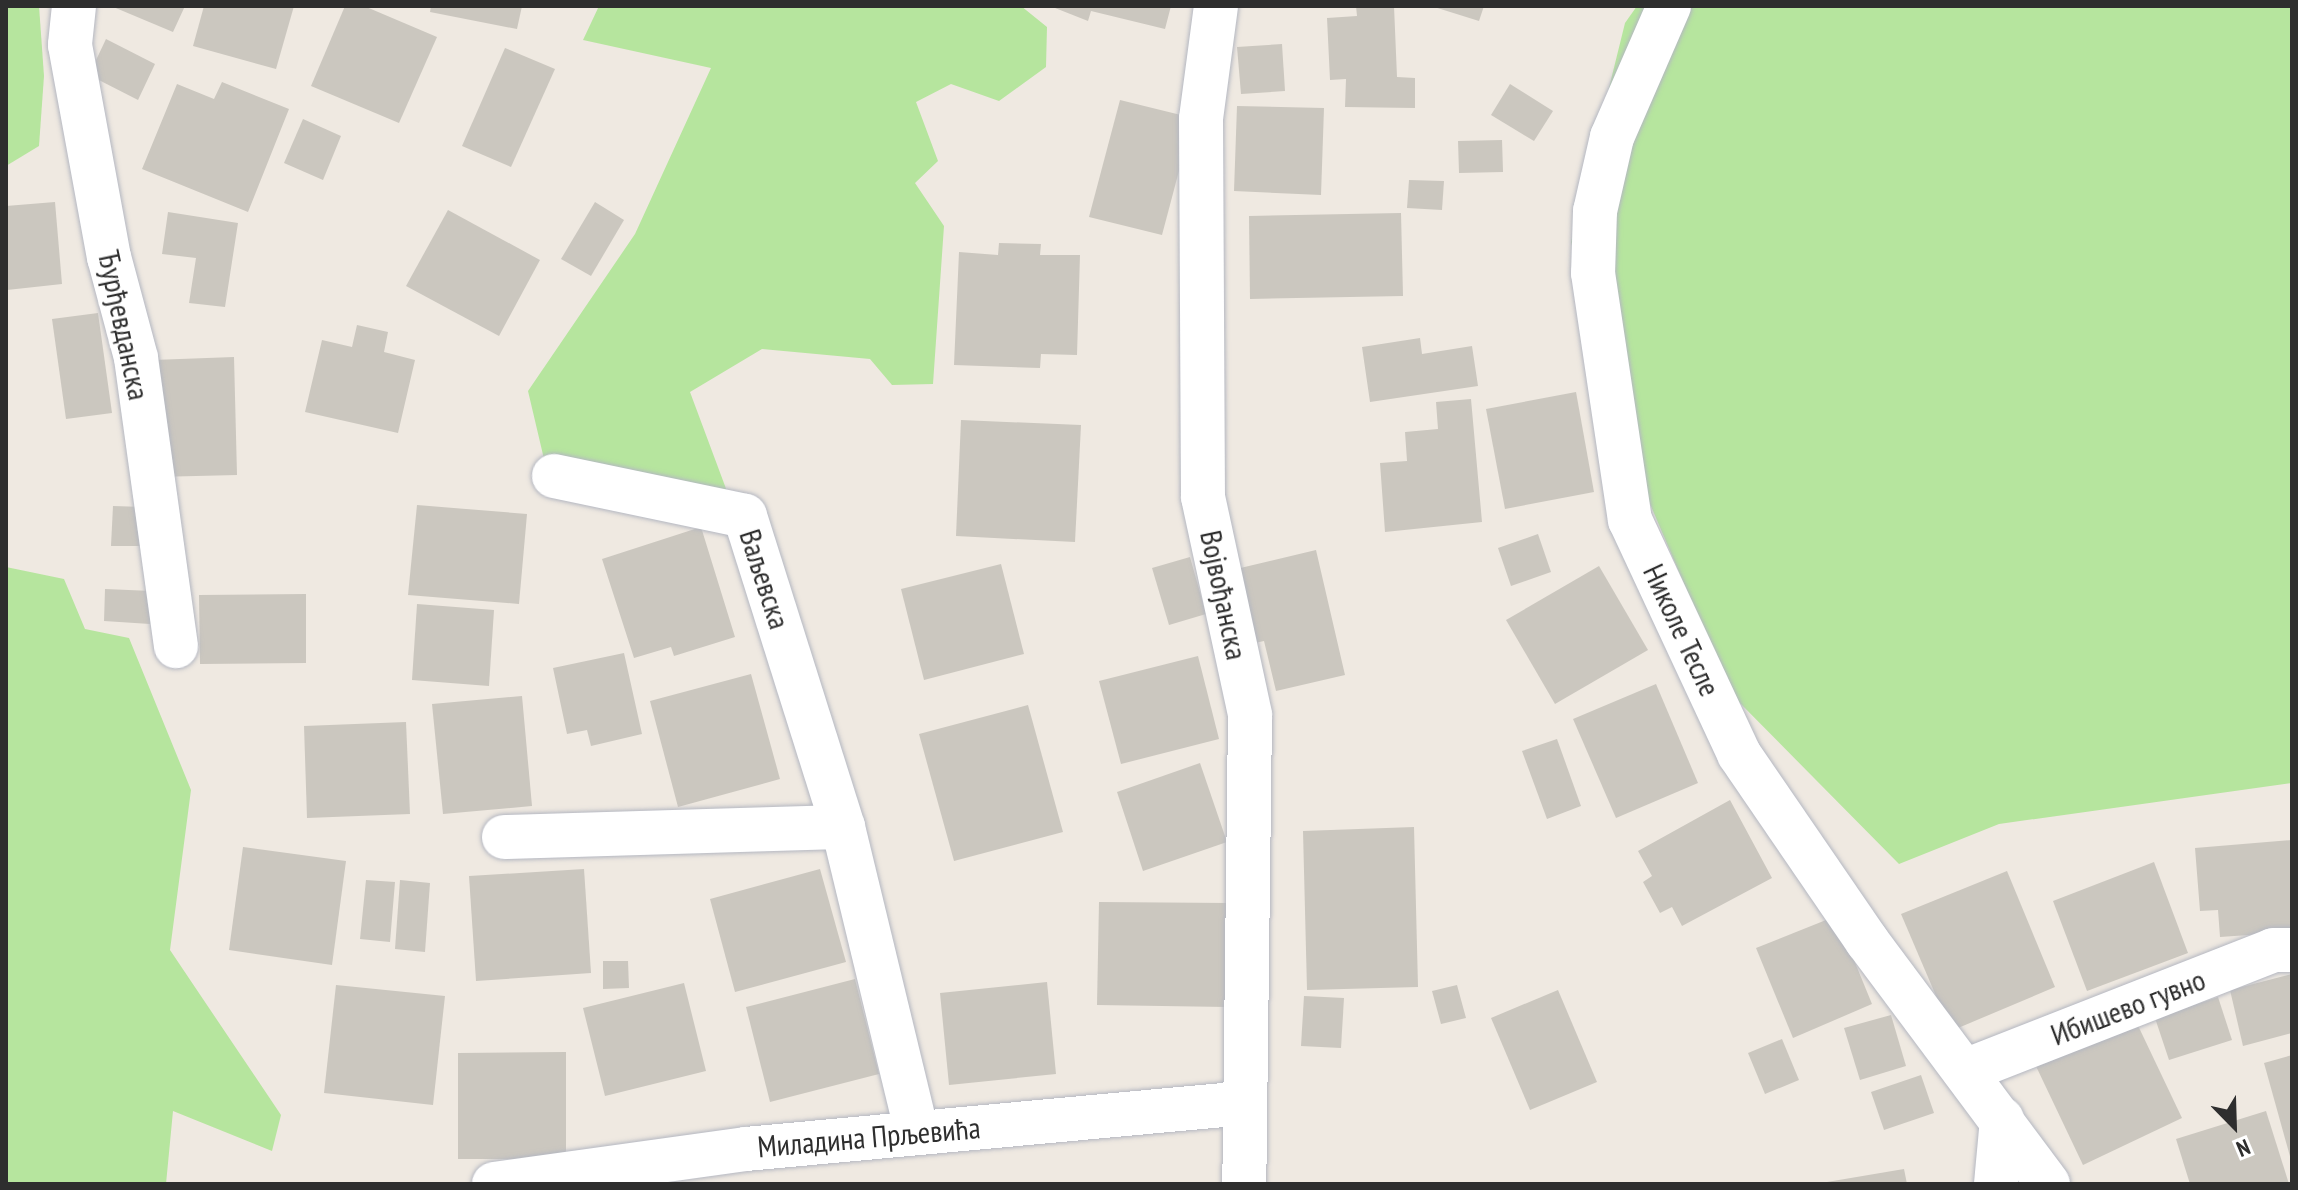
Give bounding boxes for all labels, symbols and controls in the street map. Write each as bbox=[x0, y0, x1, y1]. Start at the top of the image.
street label: Ђурђевданска bbox=[91, 247, 157, 403]
street label: Ваљевска bbox=[732, 525, 798, 633]
street label: Војвођанска bbox=[1193, 527, 1255, 663]
street label: Николе Тесле bbox=[1636, 558, 1728, 702]
street label: Ибишево гувно bbox=[2046, 961, 2210, 1053]
north arrow bbox=[2194, 1086, 2274, 1166]
street label: Миладина Прљевића bbox=[756, 1109, 982, 1165]
text: N bbox=[2232, 1133, 2254, 1163]

